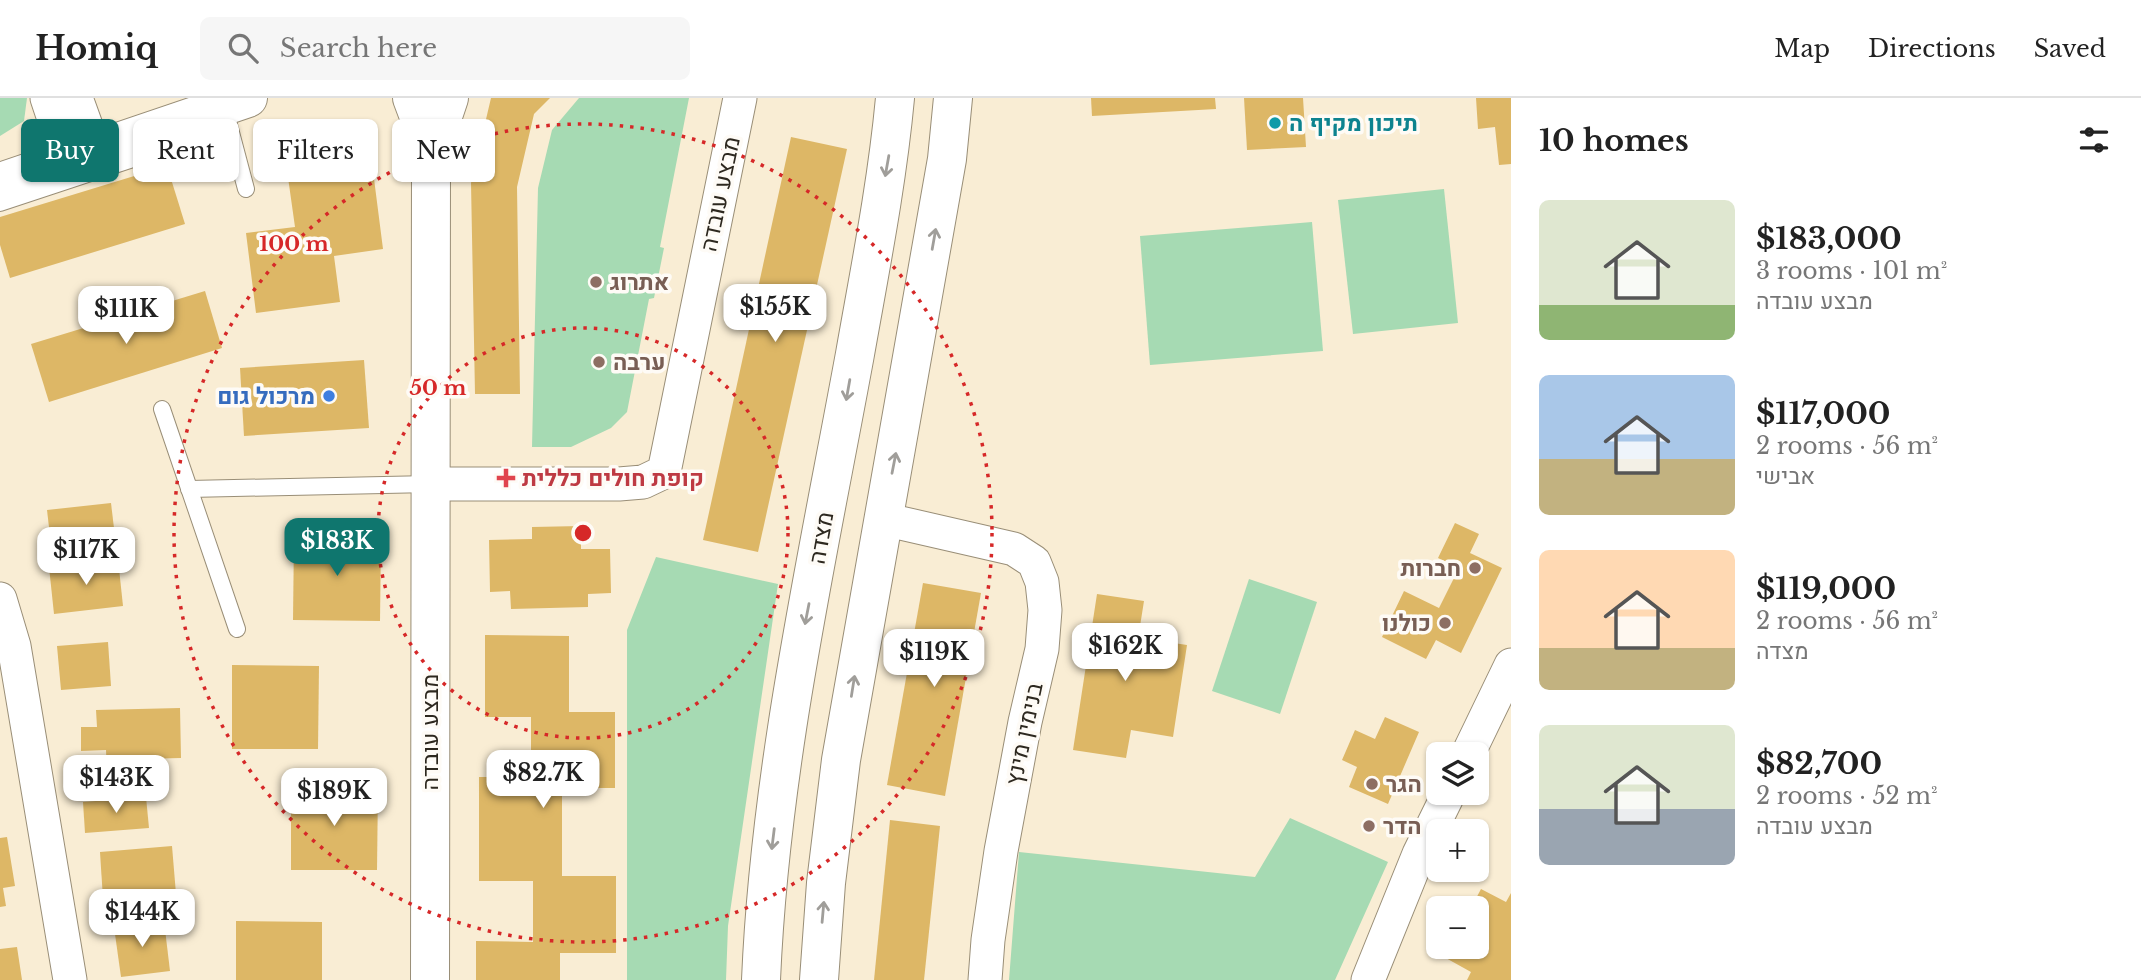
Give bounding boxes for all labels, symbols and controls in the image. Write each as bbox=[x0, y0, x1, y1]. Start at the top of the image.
search box bbox=[200, 17, 690, 80]
text: Homiq bbox=[35, 28, 158, 69]
icon: search bbox=[224, 29, 262, 67]
text: Search here bbox=[280, 32, 437, 64]
text: Map bbox=[1774, 34, 1830, 63]
text: Directions bbox=[1868, 34, 1996, 63]
text: Saved bbox=[2034, 34, 2106, 63]
place label: תיכון מקיף ה bbox=[1289, 109, 1418, 137]
marker: תיכון מקיף ה bbox=[1267, 115, 1283, 131]
chip: Buy bbox=[21, 119, 119, 182]
chip: Rent bbox=[133, 119, 239, 182]
chip: Filters bbox=[253, 119, 378, 182]
chip: New bbox=[392, 119, 495, 182]
icon: filters bbox=[2075, 121, 2113, 159]
text: 10 homes bbox=[1539, 122, 1689, 159]
street label: מבצע עובדה bbox=[694, 134, 746, 254]
one-way arrow bbox=[880, 154, 893, 177]
text: $183,000 bbox=[1756, 220, 1902, 257]
one-way arrow bbox=[928, 228, 941, 251]
icon: home bbox=[1595, 228, 1679, 312]
text: 100 m bbox=[259, 231, 329, 257]
text: 3 rooms · 101 m² bbox=[1756, 257, 1947, 285]
place label: אתרוג bbox=[610, 268, 669, 296]
marker: אתרוג bbox=[588, 274, 604, 290]
pin: $155K bbox=[726, 285, 824, 344]
pin: $111K bbox=[77, 286, 175, 346]
text: מבצע עובדה bbox=[1756, 287, 1873, 315]
text: $155K bbox=[739, 293, 811, 321]
text: $111K bbox=[94, 295, 158, 323]
place label: ערבה bbox=[613, 348, 665, 376]
marker: ערבה bbox=[591, 354, 607, 370]
text: 50 m bbox=[409, 375, 467, 401]
one-way arrow bbox=[841, 378, 854, 401]
place label: מרכול גום bbox=[217, 382, 315, 410]
marker: מרכול גום bbox=[321, 388, 337, 404]
text: $117,000 bbox=[1756, 395, 1890, 432]
icon: home bbox=[1595, 403, 1679, 487]
text: 2 rooms · 56 m² bbox=[1756, 432, 1938, 460]
one-way arrow bbox=[887, 452, 901, 475]
text: אבישי bbox=[1756, 462, 1815, 490]
place label: קופת חולים כללית bbox=[522, 464, 704, 492]
marker: קופת חולים כללית bbox=[496, 468, 516, 488]
street label: מצדה bbox=[803, 510, 839, 566]
pin: $183K bbox=[288, 518, 386, 578]
centre of rings bbox=[571, 521, 595, 545]
text: $183K bbox=[300, 527, 374, 555]
pin: $117K bbox=[37, 528, 135, 587]
text: $117K bbox=[53, 536, 119, 564]
place label: חברות bbox=[1400, 554, 1461, 582]
marker: חברות bbox=[1467, 560, 1483, 576]
text: $119,000 bbox=[1756, 570, 1896, 607]
icon: home bbox=[1595, 578, 1679, 662]
one-way arrow bbox=[799, 602, 813, 625]
text: 2 rooms · 56 m² bbox=[1756, 607, 1938, 635]
place label: כולנו bbox=[1382, 609, 1431, 637]
marker: כולנו bbox=[1437, 615, 1453, 631]
pin: $162K bbox=[1076, 624, 1174, 683]
pin: $119K bbox=[885, 630, 983, 689]
text: $162K bbox=[1088, 632, 1162, 660]
text: מצדה bbox=[1756, 637, 1809, 665]
text: $119K bbox=[899, 638, 969, 666]
street label: מבצע עובדה bbox=[416, 674, 444, 790]
one-way arrow bbox=[847, 676, 860, 698]
street label: בנימין מינץ bbox=[999, 680, 1049, 788]
map controls bbox=[1426, 742, 1489, 959]
button: layers bbox=[1426, 742, 1489, 805]
text: $82,700 bbox=[1756, 745, 1882, 782]
pin: $82.7K bbox=[486, 750, 600, 810]
icon: home bbox=[1595, 753, 1679, 837]
pin: $143K bbox=[67, 756, 165, 815]
text: $82.7K bbox=[503, 759, 583, 787]
text: $143K bbox=[79, 764, 153, 792]
pin: $189K bbox=[285, 768, 383, 828]
place label: הגר bbox=[1386, 770, 1422, 798]
marker: הגר bbox=[1364, 776, 1380, 792]
text: $189K bbox=[297, 777, 371, 805]
text: 2 rooms · 52 m² bbox=[1756, 782, 1938, 810]
place label: הדר bbox=[1383, 812, 1422, 840]
text: מבצע עובדה bbox=[1756, 812, 1873, 840]
marker: הדר bbox=[1361, 818, 1377, 834]
button: + bbox=[1426, 819, 1489, 882]
one-way arrow bbox=[766, 827, 779, 849]
pin: $144K bbox=[93, 890, 191, 949]
button: − bbox=[1426, 896, 1489, 959]
text: $144K bbox=[105, 898, 179, 926]
one-way arrow bbox=[817, 901, 830, 924]

